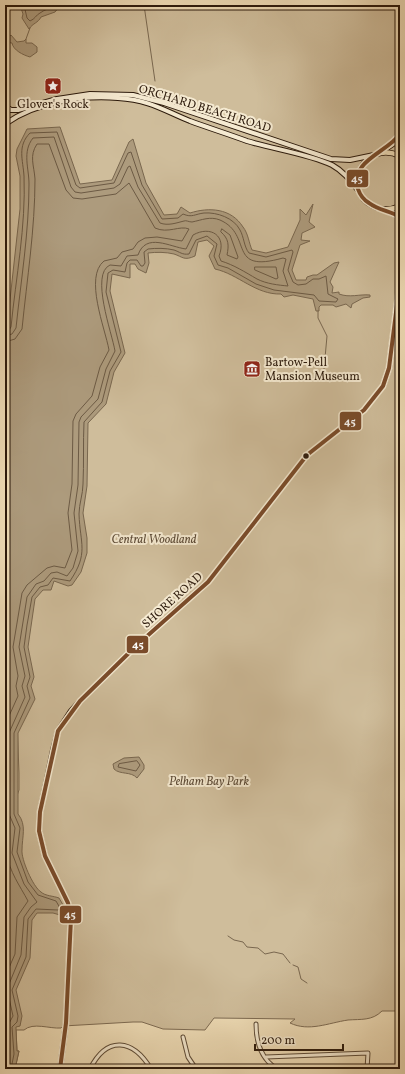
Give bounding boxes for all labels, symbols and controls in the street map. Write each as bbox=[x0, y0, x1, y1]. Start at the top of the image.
place icon: Glover's Rock bbox=[43, 76, 63, 96]
street label: ORCHARD BEACH ROAD bbox=[137, 81, 273, 137]
place label: Glover's Rock bbox=[17, 97, 89, 113]
line badge: 45 bbox=[346, 169, 369, 188]
text: 45 bbox=[351, 172, 363, 187]
place label: Bartow-Pell Mansion Museum bbox=[265, 355, 360, 385]
museum icon: Bartow-Pell Mansion Museum bbox=[242, 359, 262, 379]
line badge: 45 bbox=[339, 411, 362, 431]
text: 45 bbox=[344, 415, 356, 430]
unlabelled marker bbox=[301, 451, 311, 461]
park label: Central Woodland bbox=[111, 532, 197, 548]
street label: SHORE ROAD bbox=[139, 569, 207, 632]
line badge: 45 bbox=[126, 635, 149, 654]
text: 45 bbox=[132, 638, 144, 653]
park label: Pelham Bay Park bbox=[169, 774, 250, 790]
line badge: 45 bbox=[59, 905, 82, 924]
text: 45 bbox=[64, 908, 76, 923]
scale bar bbox=[255, 1026, 343, 1052]
text: 200 m bbox=[261, 1033, 295, 1049]

